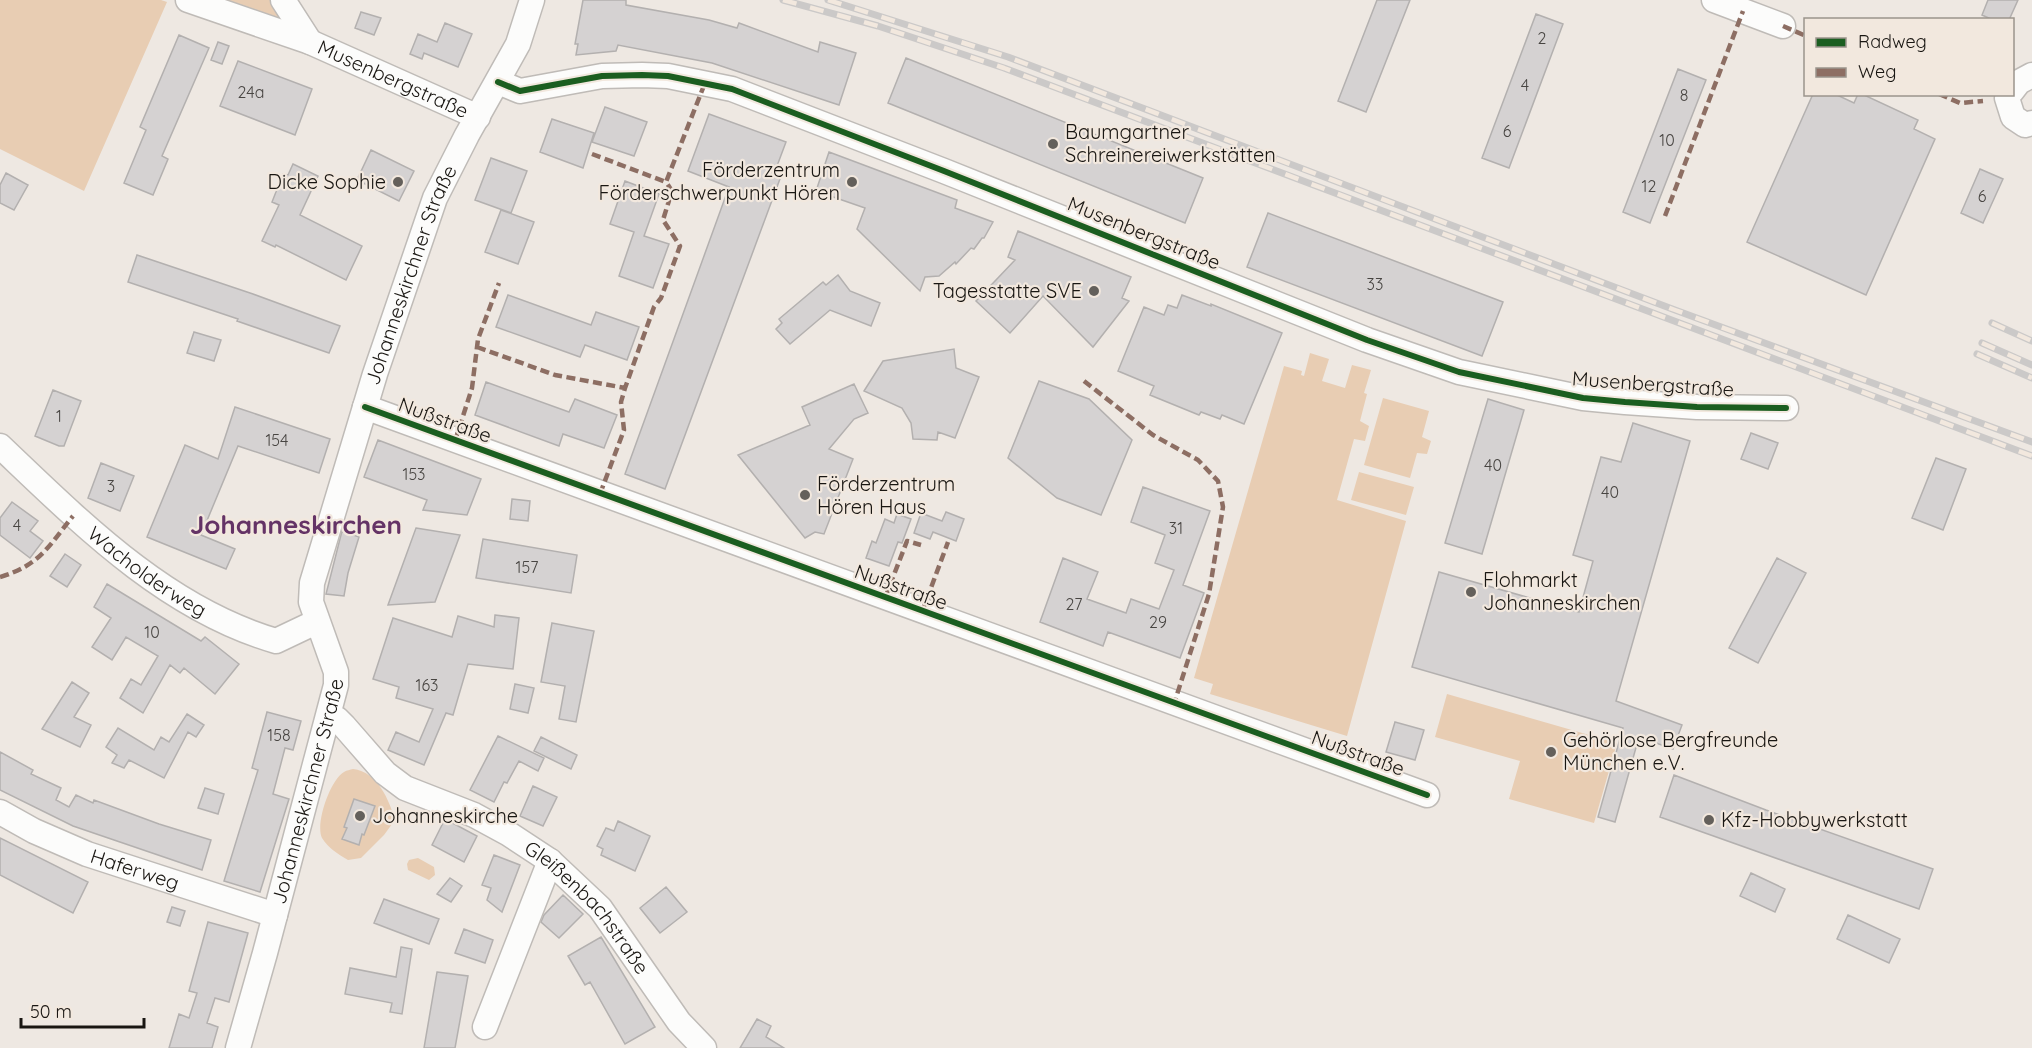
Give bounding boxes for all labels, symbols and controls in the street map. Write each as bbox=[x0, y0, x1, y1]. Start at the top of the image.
legend bbox=[1804, 18, 2014, 96]
house number: 2 bbox=[1538, 28, 1547, 48]
text: Radweg bbox=[1858, 30, 1927, 53]
street label: Musenbergstraße bbox=[314, 34, 473, 123]
text: Weg bbox=[1858, 60, 1896, 83]
house number: 4 bbox=[1521, 75, 1529, 95]
house number: 24a bbox=[238, 82, 264, 102]
house number: 8 bbox=[1680, 85, 1688, 105]
place label: Baumgartner Schreinereiwerkstätten bbox=[1065, 119, 1276, 167]
house number: 6 bbox=[1503, 121, 1512, 141]
house number: 10 bbox=[1659, 130, 1675, 150]
marker: Baumgartner Schreinereiwerkstätten bbox=[1046, 137, 1060, 151]
place label: Förderzentrum Förderschwerpunkt Hören bbox=[598, 157, 840, 205]
street label: Johanneskirchner Straße bbox=[359, 161, 462, 388]
place label: Dicke Sophie bbox=[268, 169, 386, 194]
marker: Dicke Sophie bbox=[391, 175, 405, 189]
marker: Förderzentrum Förderschwerpunkt Hören bbox=[845, 175, 859, 189]
house number: 12 bbox=[1642, 176, 1657, 196]
house number: 6 bbox=[1978, 186, 1987, 206]
street label: Musenbergstraße bbox=[1064, 191, 1224, 275]
house number: 33 bbox=[1367, 274, 1383, 294]
place label: Tagesstatte SVE bbox=[933, 278, 1082, 303]
marker: Tagesstatte SVE bbox=[1087, 284, 1101, 298]
street label: Musenbergstraße bbox=[1571, 365, 1735, 402]
street label: Nußstraße bbox=[395, 391, 495, 448]
house number: 1 bbox=[56, 406, 62, 426]
house number: 154 bbox=[265, 430, 289, 450]
house number: 40 bbox=[1484, 455, 1502, 475]
house number: 153 bbox=[402, 464, 426, 484]
place label: Förderzentrum Hören Haus bbox=[817, 471, 955, 519]
house number: 3 bbox=[107, 476, 115, 496]
house number: 40 bbox=[1601, 482, 1619, 502]
marker: Förderzentrum Hören Haus bbox=[798, 488, 812, 502]
district label: Johanneskirchen bbox=[190, 508, 402, 541]
house number: 4 bbox=[13, 515, 21, 535]
house number: 31 bbox=[1169, 518, 1183, 538]
street label: Wacholderweg bbox=[83, 520, 211, 622]
house number: 157 bbox=[516, 557, 538, 577]
street label: Nußstraße bbox=[851, 558, 951, 615]
place label: Flohmarkt Johanneskirchen bbox=[1483, 567, 1641, 615]
marker: Flohmarkt Johanneskirchen bbox=[1464, 585, 1478, 599]
house number: 27 bbox=[1066, 594, 1082, 614]
house number: 29 bbox=[1149, 612, 1167, 632]
house number: 10 bbox=[144, 622, 160, 642]
house number: 163 bbox=[416, 675, 438, 695]
street label: Johanneskirchner Straße bbox=[266, 679, 348, 907]
street label: Nußstraße bbox=[1308, 724, 1408, 781]
house number: 158 bbox=[267, 725, 291, 745]
place label: Gehörlose Bergfreunde München e.V. bbox=[1563, 727, 1778, 775]
marker: Gehörlose Bergfreunde München e.V. bbox=[1544, 745, 1558, 759]
place label: Johanneskirche bbox=[372, 803, 518, 828]
place label: Kfz-Hobbywerkstatt bbox=[1721, 807, 1908, 832]
marker: Johanneskirche bbox=[353, 809, 367, 823]
marker: Kfz-Hobbywerkstatt bbox=[1702, 813, 1716, 827]
street label: Gleißenbachstraße bbox=[520, 835, 655, 979]
street label: Haferweg bbox=[87, 843, 182, 895]
scale bar bbox=[21, 991, 144, 1029]
text: 50 m bbox=[30, 1000, 72, 1023]

